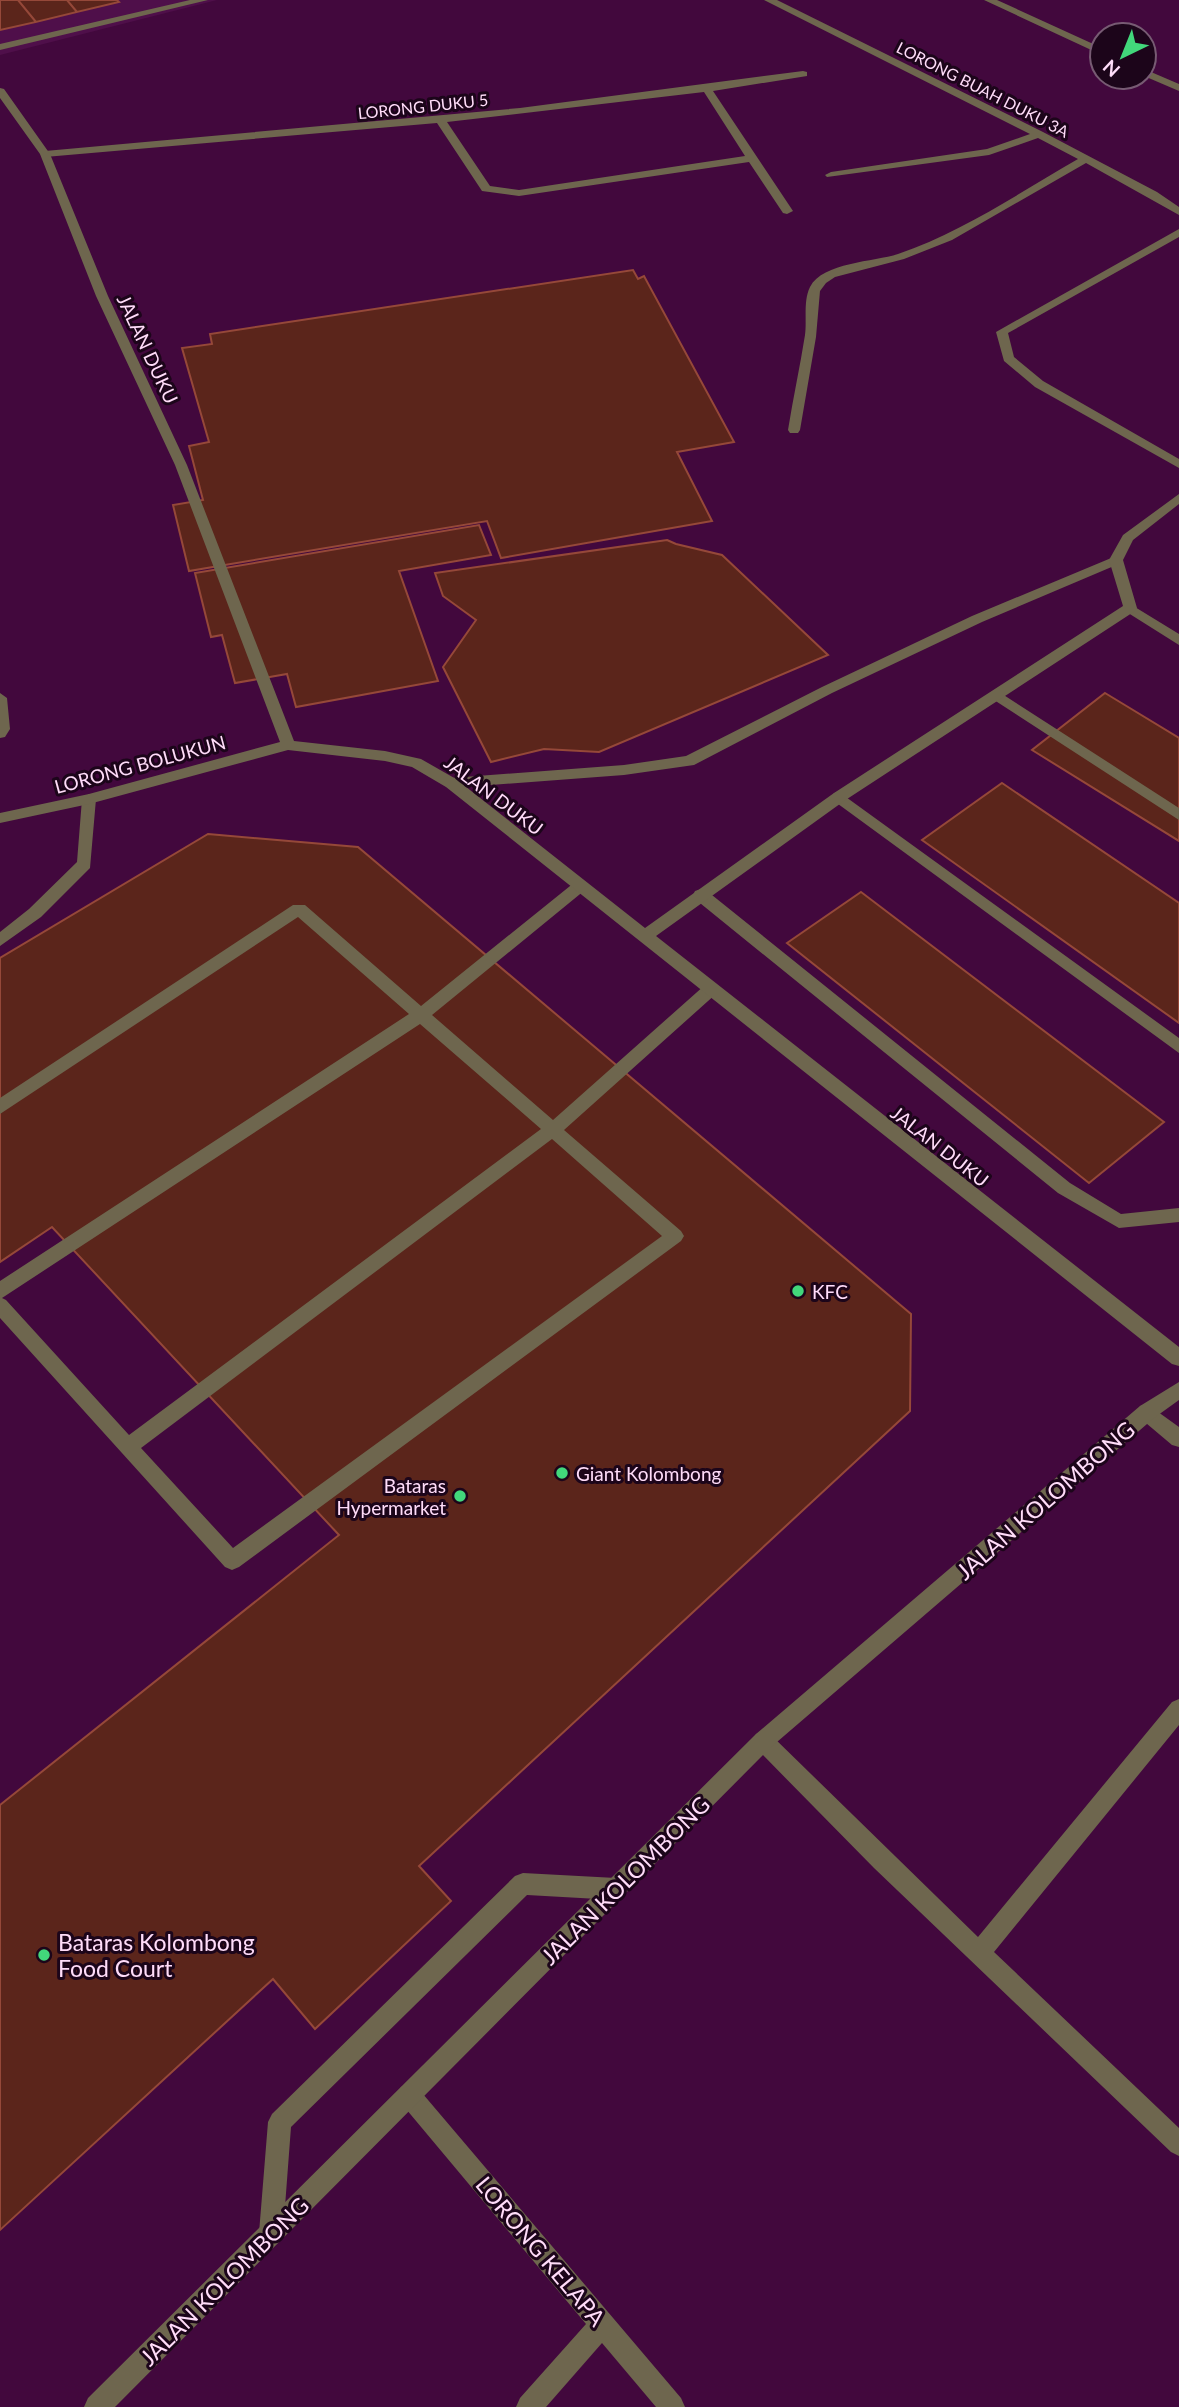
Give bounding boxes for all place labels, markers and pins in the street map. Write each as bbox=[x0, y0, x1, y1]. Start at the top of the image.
place label: KFC bbox=[812, 1280, 848, 1303]
marker: KFC bbox=[790, 1283, 806, 1299]
place label: Giant Kolombong bbox=[576, 1462, 721, 1485]
marker: Giant Kolombong bbox=[554, 1465, 570, 1481]
place label: Bataras Hypermarket bbox=[336, 1474, 446, 1519]
marker: Bataras Hypermarket bbox=[452, 1488, 468, 1504]
place label: Bataras Kolombong Food Court bbox=[58, 1928, 255, 1982]
marker: Bataras Kolombong Food Court bbox=[36, 1947, 52, 1963]

